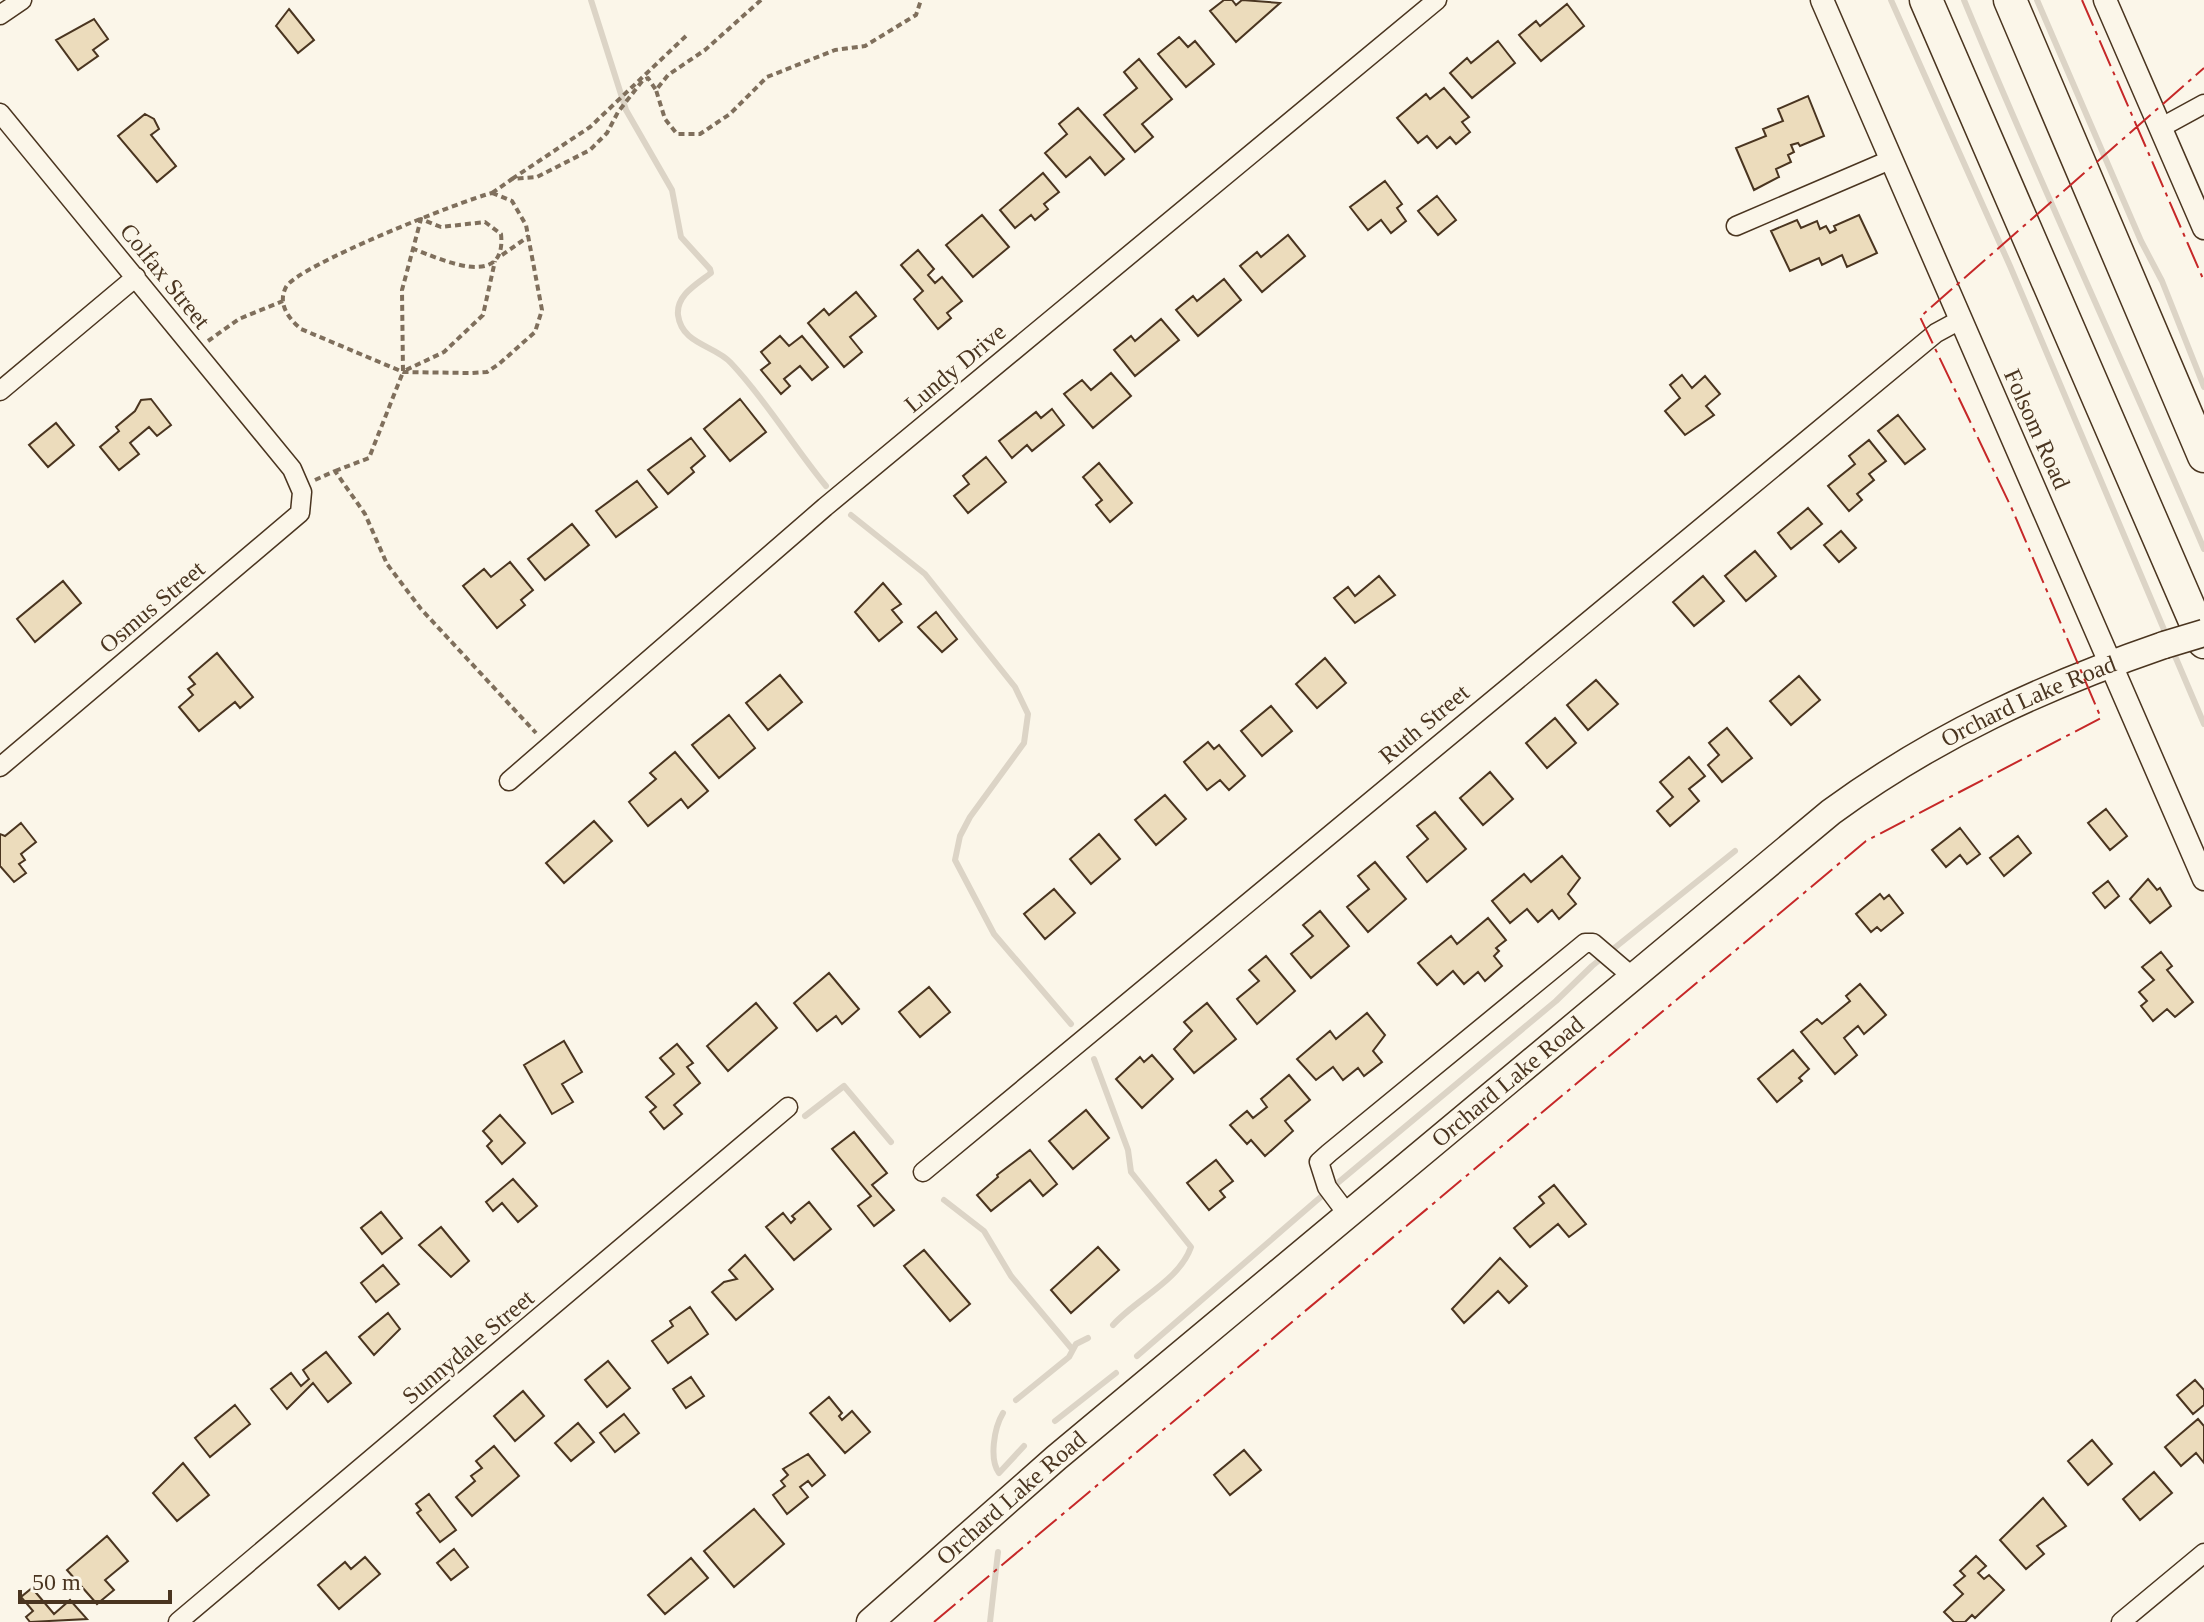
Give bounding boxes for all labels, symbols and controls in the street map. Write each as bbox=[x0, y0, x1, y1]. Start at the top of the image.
street label: Colfax Street bbox=[115, 218, 215, 334]
street label: Lundy Drive bbox=[899, 318, 1011, 418]
street label: Folsom Road bbox=[1999, 365, 2075, 493]
street label: Osmus Street bbox=[94, 555, 210, 658]
street label: Orchard Lake Road bbox=[1936, 651, 2119, 752]
street label: Ruth Street bbox=[1374, 679, 1474, 769]
street label: Orchard Lake Road bbox=[1427, 1011, 1589, 1152]
street label: Sunnydale Street bbox=[397, 1284, 539, 1409]
street label: Orchard Lake Road bbox=[931, 1426, 1091, 1570]
scale bar bbox=[20, 1554, 170, 1604]
text: 50 m bbox=[32, 1569, 81, 1595]

